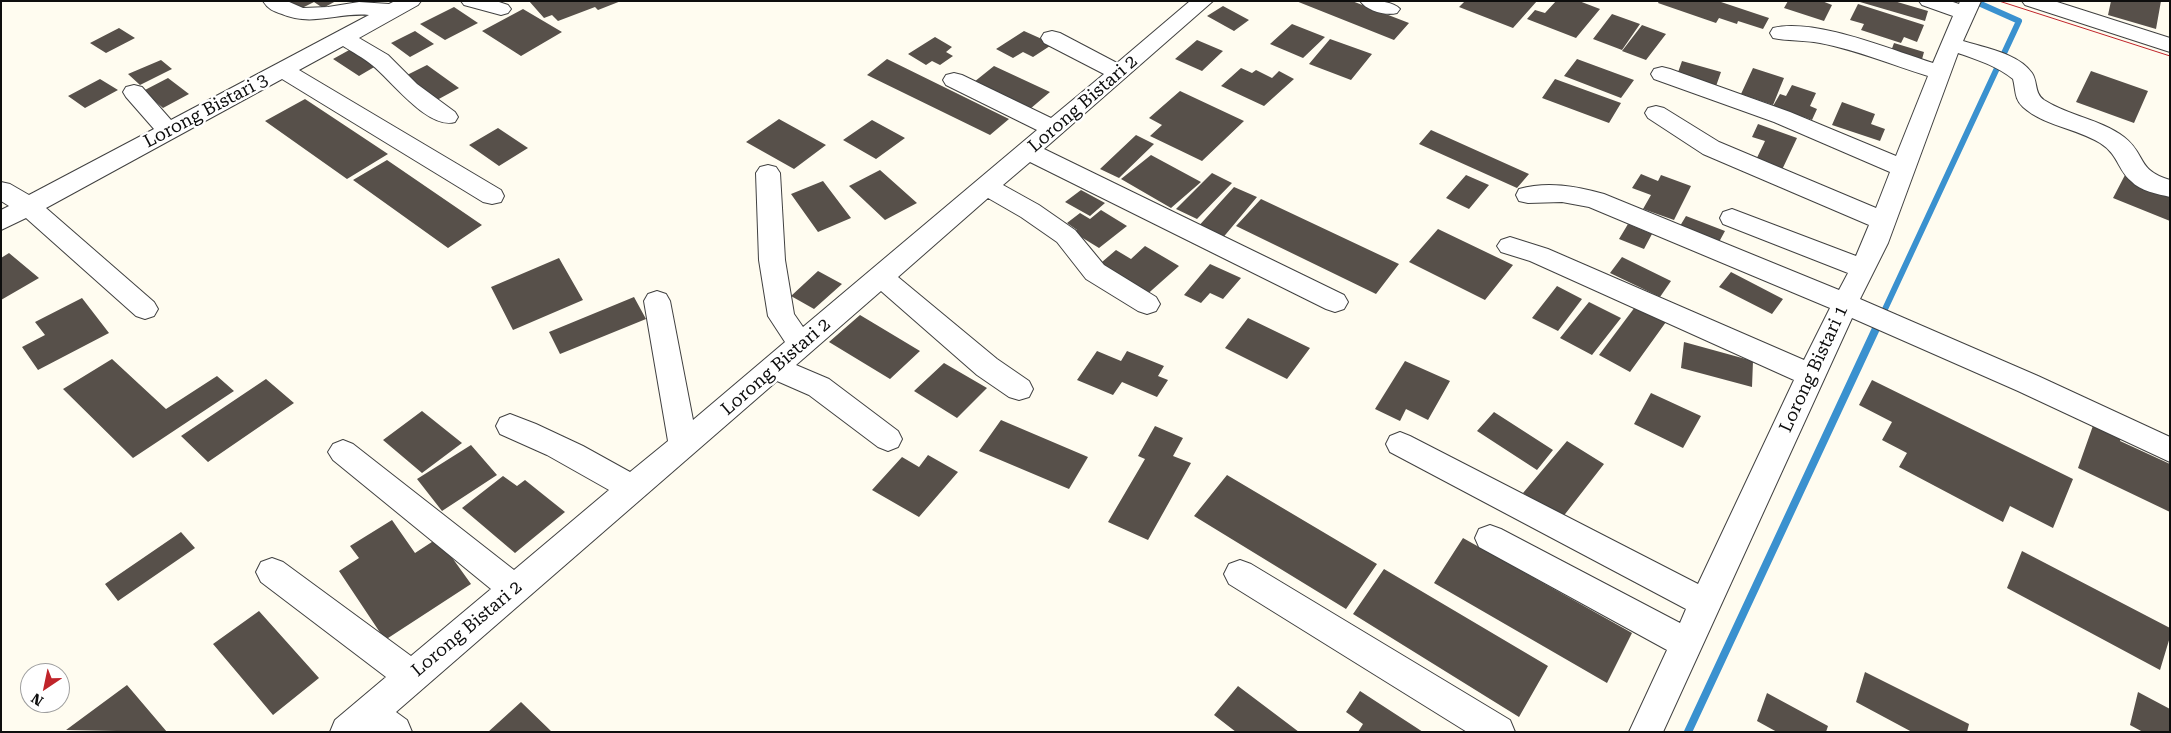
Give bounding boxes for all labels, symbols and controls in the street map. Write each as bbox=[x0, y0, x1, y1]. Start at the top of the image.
street label: Lorong Bistari 2 bbox=[1024, 51, 1142, 157]
street label: Lorong Bistari 3 bbox=[140, 69, 272, 153]
street label: Lorong Bistari 1 bbox=[1775, 302, 1853, 436]
street label: Lorong Bistari 2 bbox=[717, 314, 835, 420]
street label: Lorong Bistari 2 bbox=[407, 577, 527, 681]
north arrow bbox=[20, 663, 70, 713]
text: N bbox=[28, 690, 46, 709]

